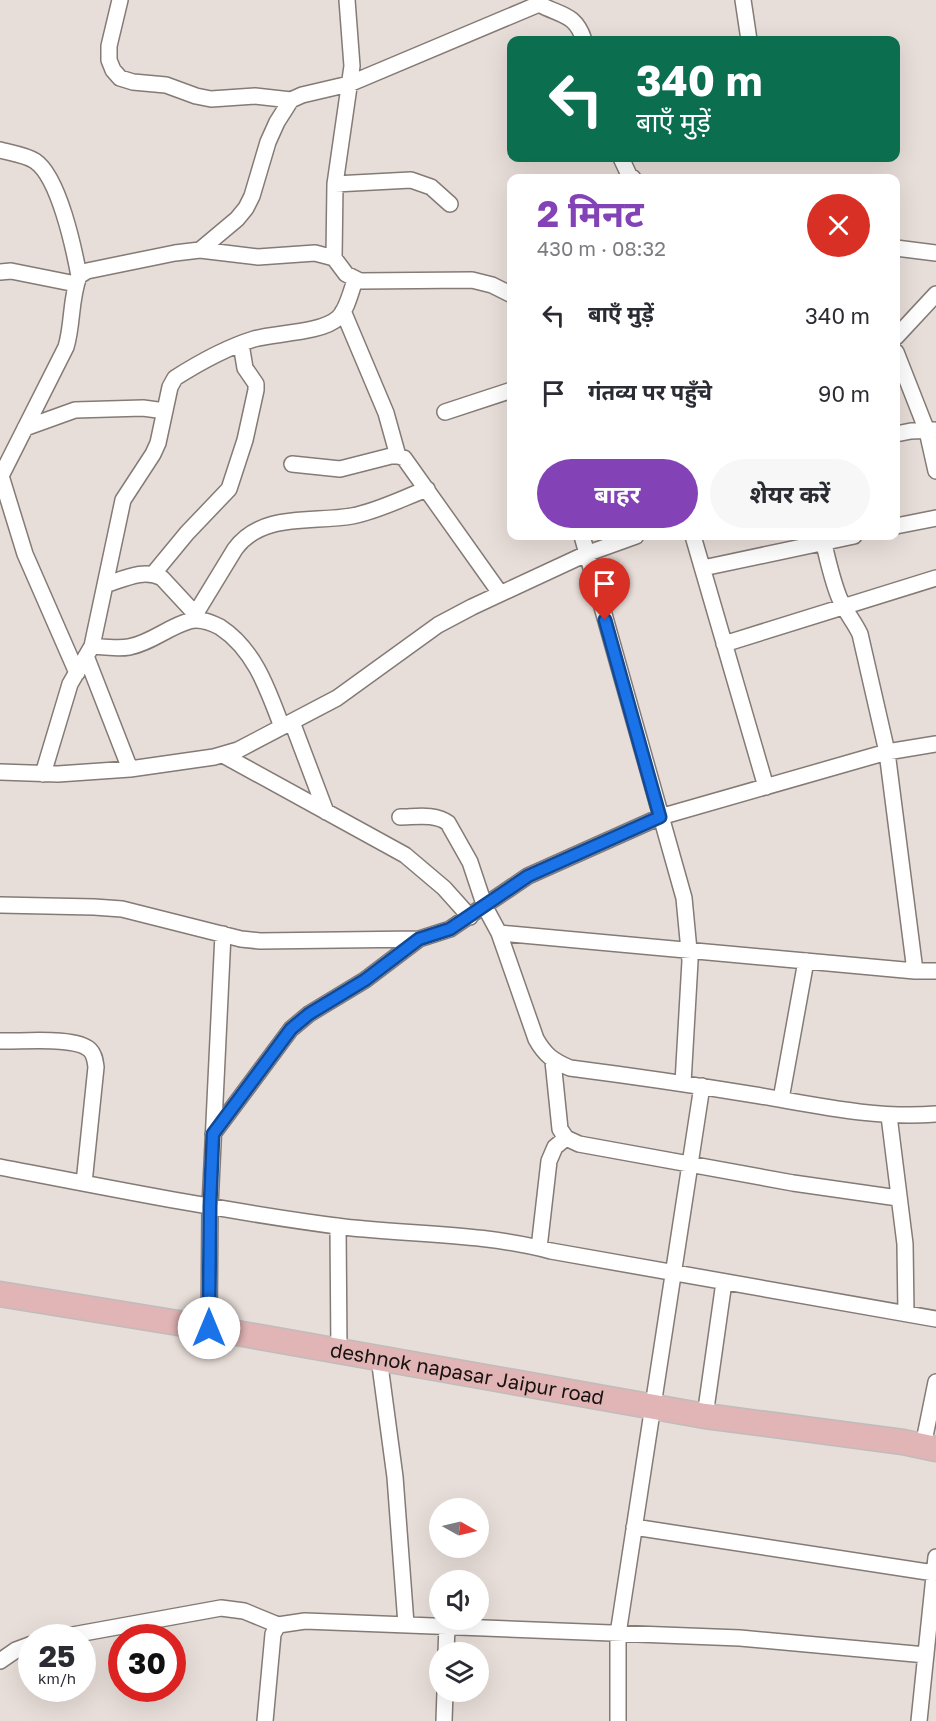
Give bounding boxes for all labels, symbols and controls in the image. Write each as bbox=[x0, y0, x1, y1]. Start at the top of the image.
text: 340 m bbox=[636, 55, 762, 105]
icon: left bbox=[537, 60, 615, 138]
text: बाएँ मुड़ें bbox=[636, 106, 711, 138]
text: 2 मिनट bbox=[537, 192, 644, 235]
button: close bbox=[807, 194, 870, 257]
text: 430 m · 08:32 bbox=[537, 236, 666, 260]
icon: left bbox=[537, 299, 570, 332]
text: बाएँ मुड़ें bbox=[588, 300, 654, 327]
text: 340 m bbox=[805, 302, 870, 329]
icon: arrive bbox=[537, 377, 570, 410]
text: गंतव्य पर पहुँचे bbox=[588, 378, 712, 405]
text: 90 m bbox=[818, 380, 870, 407]
button: बाहर bbox=[537, 459, 698, 528]
button: शेयर करें bbox=[710, 459, 870, 528]
pin bbox=[579, 558, 630, 620]
icon: arrive bbox=[588, 567, 621, 600]
position arrow bbox=[177, 1296, 241, 1360]
street label: deshnok napasar Jaipur road bbox=[329, 1337, 606, 1409]
north arrow bbox=[429, 1498, 489, 1558]
map controls bbox=[429, 1498, 489, 1702]
button: sound bbox=[429, 1570, 489, 1630]
speed limit sign: 30 bbox=[108, 1624, 186, 1702]
text: 25 bbox=[39, 1638, 75, 1674]
button: layers bbox=[429, 1642, 489, 1702]
text: km/h bbox=[38, 1669, 76, 1687]

